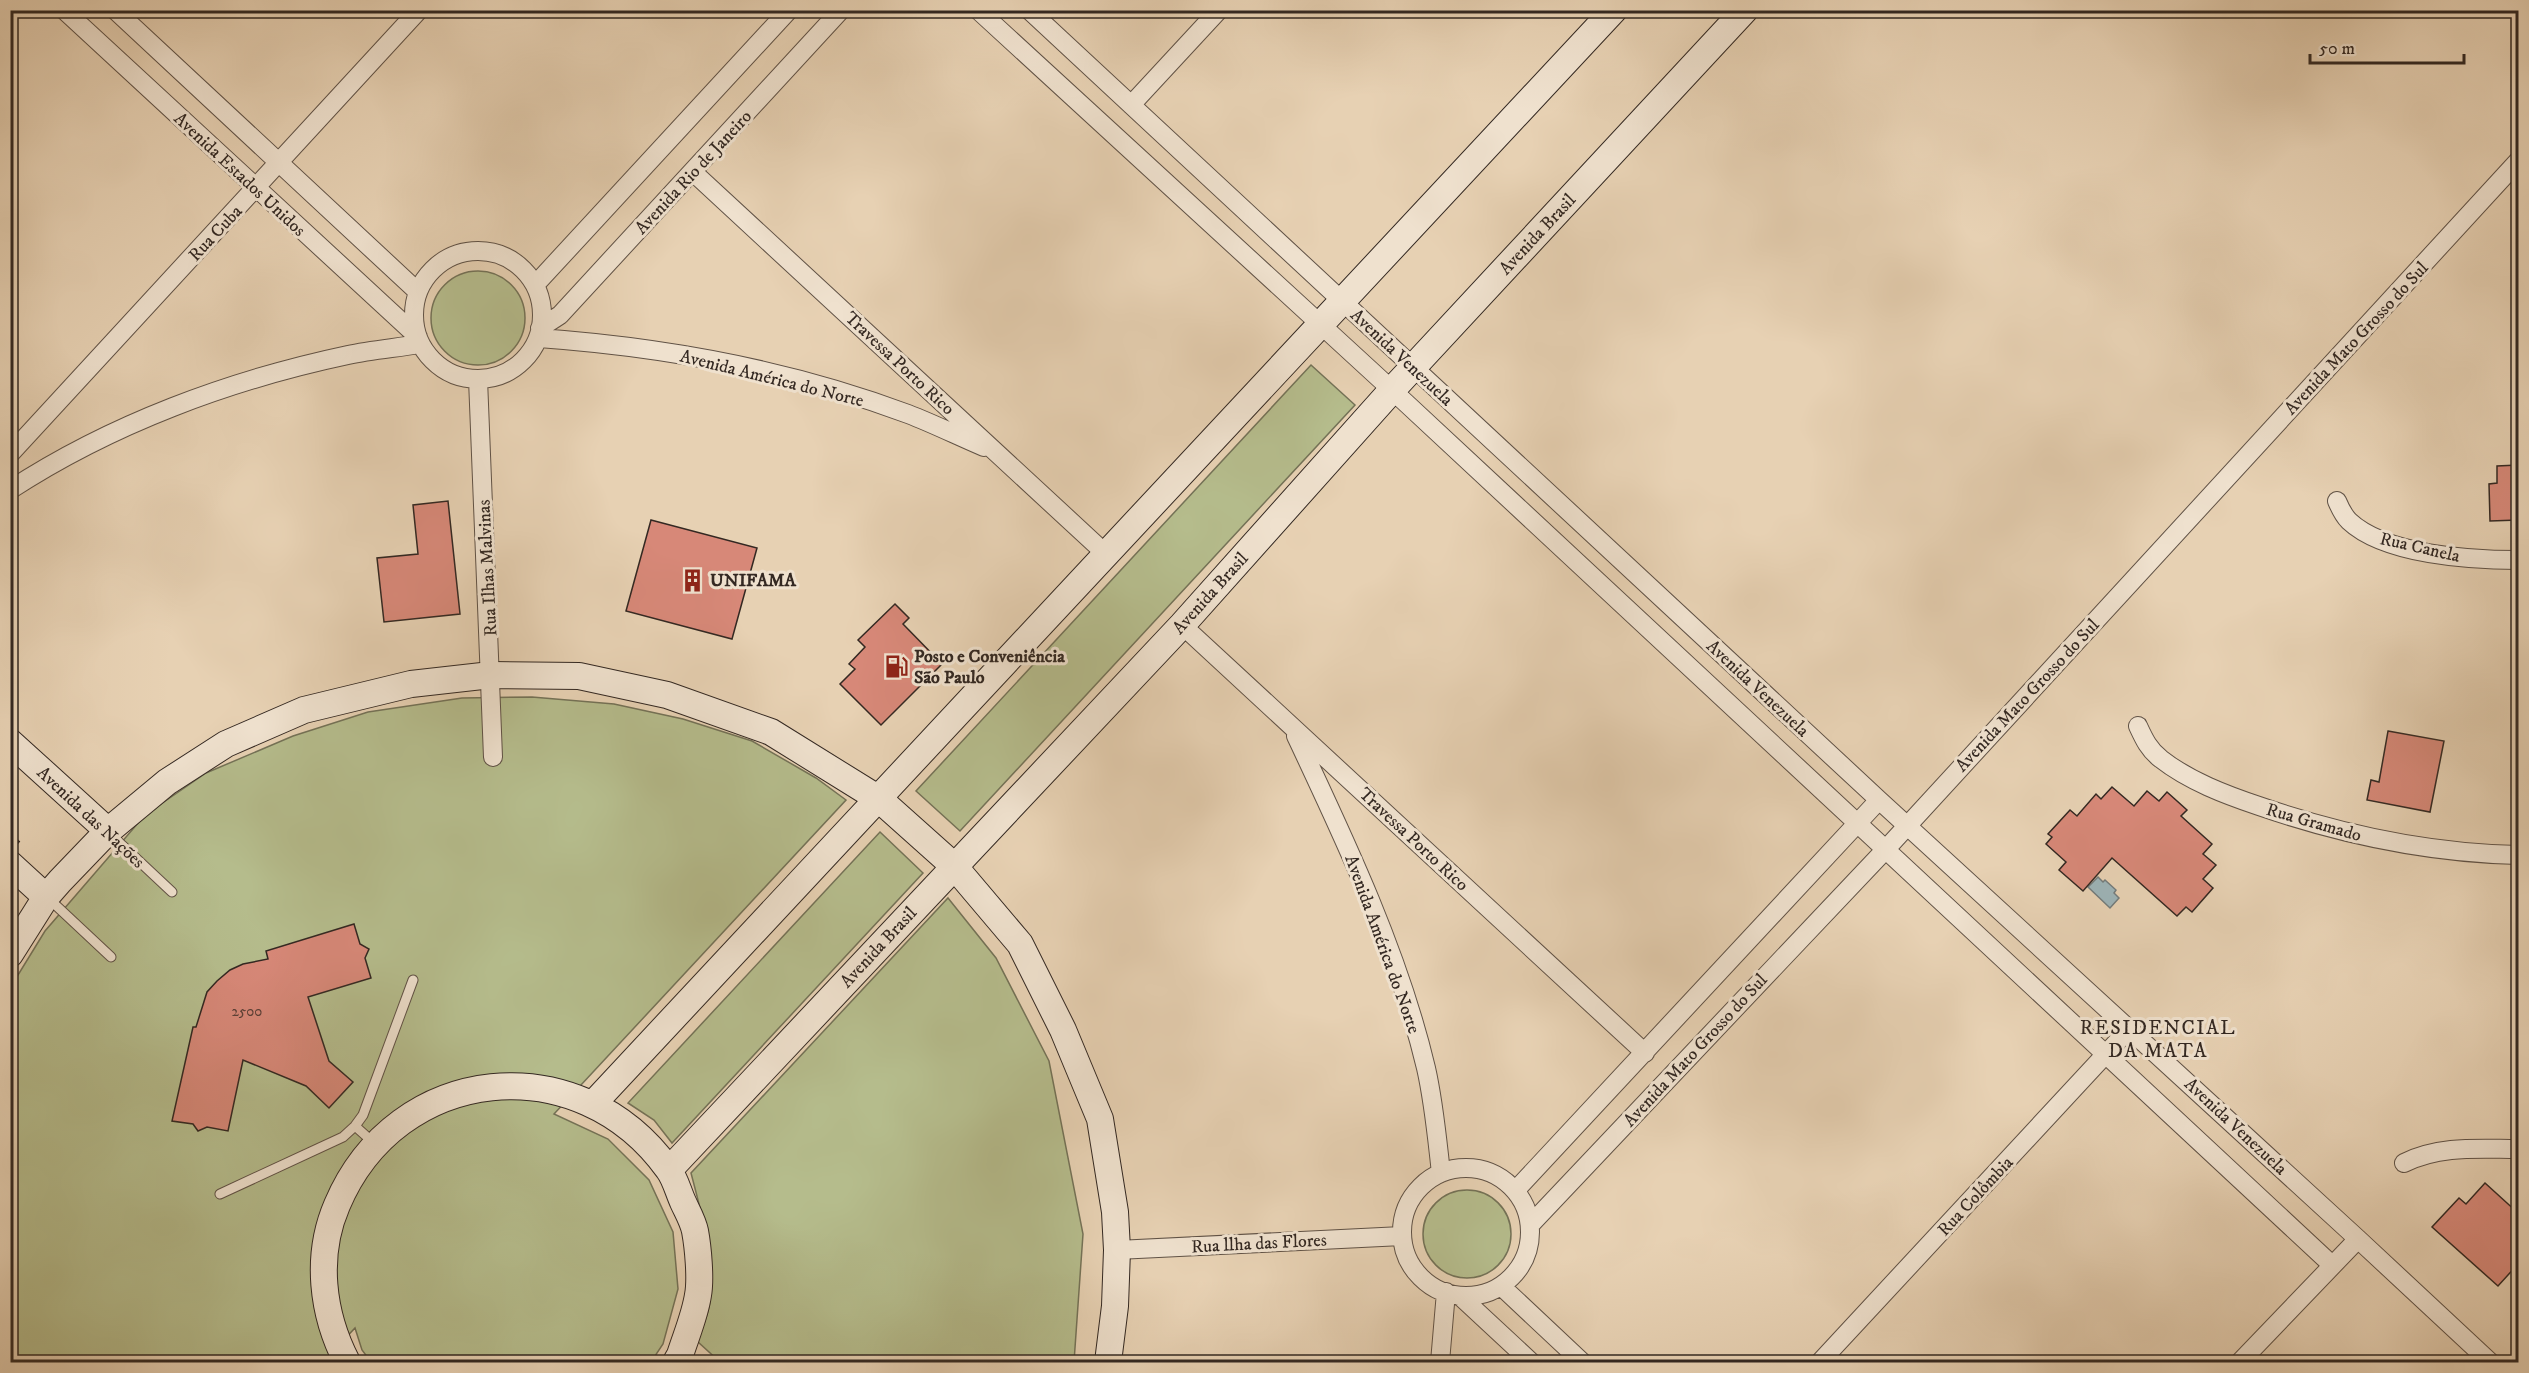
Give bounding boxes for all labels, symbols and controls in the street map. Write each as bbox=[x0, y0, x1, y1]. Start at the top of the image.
scale bar bbox=[2310, 27, 2464, 65]
text: 50 m bbox=[2319, 38, 2355, 60]
street label: Avenida Rio de Janeiro bbox=[630, 106, 757, 239]
street label: Avenida Estados Unidos bbox=[169, 108, 310, 241]
street label: Avenida Brasil bbox=[1495, 189, 1581, 280]
street label: Rua Cuba bbox=[184, 201, 248, 266]
street label: Avenida Mato Grosso do Sul bbox=[2280, 257, 2434, 420]
street label: Avenida Venezuela bbox=[1345, 304, 1458, 411]
street label: Travessa Porto Rico bbox=[840, 307, 959, 420]
street label: Avenida América do Norte bbox=[678, 345, 866, 412]
street label: Rua Ilhas Malvinas bbox=[473, 499, 503, 637]
street label: Rua Canela bbox=[2378, 528, 2462, 568]
street label: Avenida Brasil bbox=[1168, 548, 1254, 639]
building icon: UNIFAMA bbox=[679, 567, 705, 593]
place label: UNIFAMA bbox=[710, 570, 797, 592]
street label: Avenida Mato Grosso do Sul bbox=[1951, 614, 2105, 777]
street label: Avenida Venezuela bbox=[1701, 635, 1814, 742]
place label: Posto e Conveniência São Paulo bbox=[914, 646, 1065, 689]
fuel station icon: Posto e Conveniência São Paulo bbox=[883, 653, 909, 679]
street label: Avenida das Nações bbox=[32, 762, 149, 873]
street label: Travessa Porto Rico bbox=[1354, 783, 1473, 896]
street label: Rua Gramado bbox=[2264, 799, 2364, 847]
street label: Avenida América do Norte bbox=[1339, 852, 1425, 1037]
street label: Avenida Brasil bbox=[836, 902, 922, 993]
street label: Avenida Mato Grosso do Sul bbox=[1619, 969, 1773, 1132]
house number: 2500 bbox=[232, 1002, 262, 1021]
district label: RESIDENCIAL DA MATA bbox=[2080, 1016, 2236, 1064]
street label: Avenida Venezuela bbox=[2179, 1073, 2292, 1180]
street label: Rua Colômbia bbox=[1933, 1152, 2018, 1241]
street label: Rua llha das Flores bbox=[1191, 1229, 1327, 1259]

